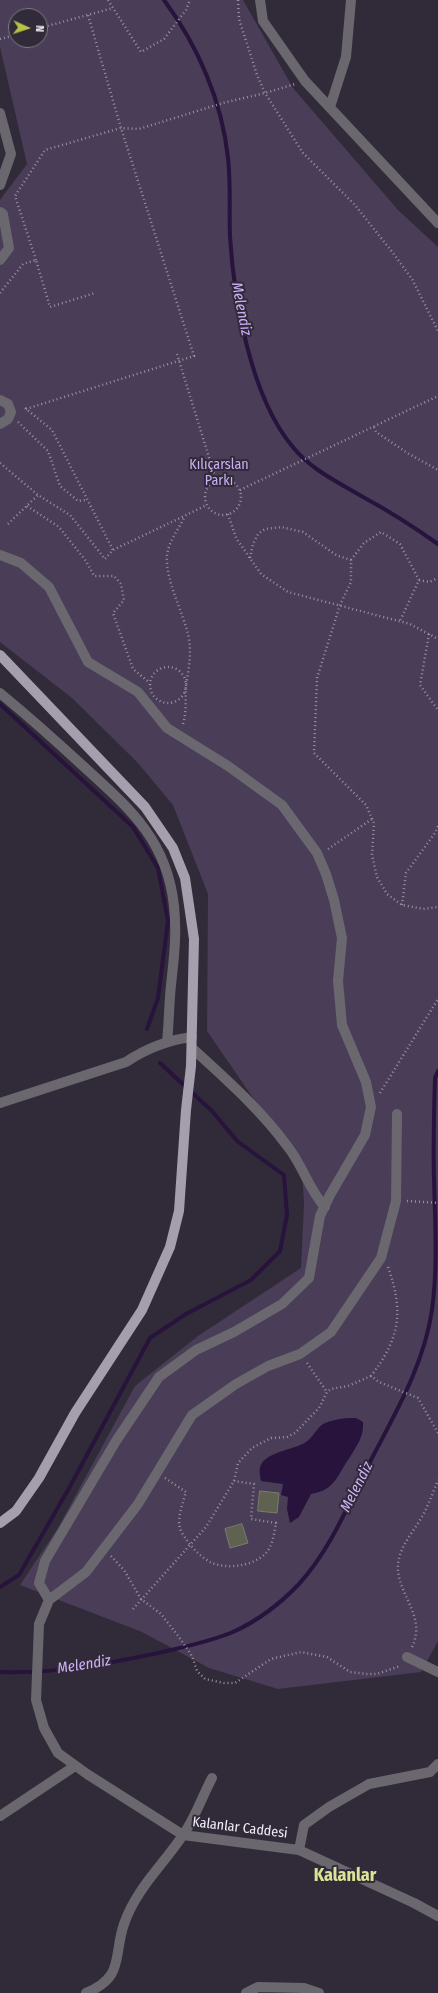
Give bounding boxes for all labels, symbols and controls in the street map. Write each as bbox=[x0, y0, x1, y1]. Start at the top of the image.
north arrow bbox=[8, 8, 48, 48]
text: N bbox=[33, 25, 46, 32]
water label: Melendiz bbox=[227, 281, 255, 337]
park label: Kılıçarslan Parkı bbox=[189, 457, 249, 490]
water label: Melendiz bbox=[337, 1459, 377, 1515]
water label: Melendiz bbox=[56, 1652, 112, 1678]
street label: Kalanlar Caddesi bbox=[191, 1814, 289, 1842]
district label: Kalanlar bbox=[314, 1865, 376, 1887]

